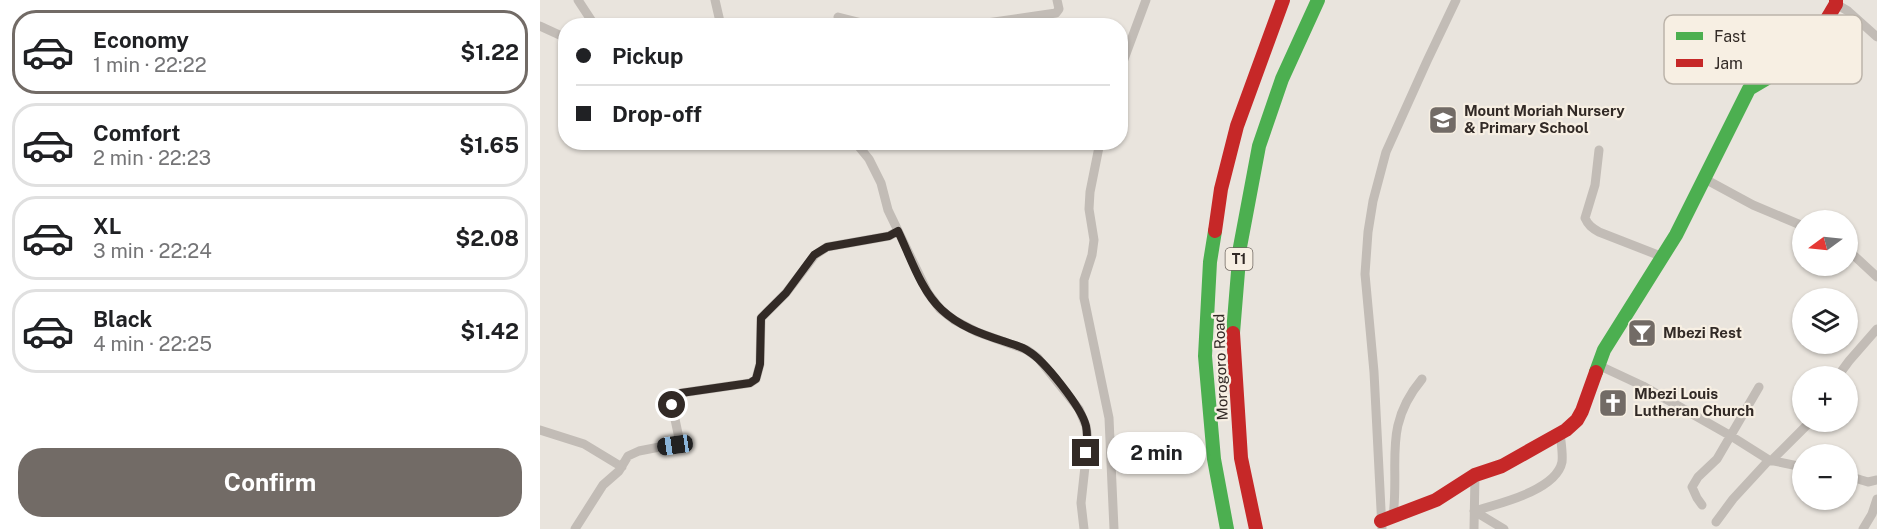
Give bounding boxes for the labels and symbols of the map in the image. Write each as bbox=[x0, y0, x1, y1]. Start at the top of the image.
legend bbox=[1664, 15, 1862, 84]
text: Fast bbox=[1714, 27, 1746, 46]
text: Jam bbox=[1714, 54, 1743, 73]
place label: Mount Moriah Nursery & Primary School bbox=[1464, 102, 1625, 136]
school or university icon: Mount Moriah Nursery & Primary School bbox=[1427, 104, 1459, 136]
north arrow bbox=[1792, 210, 1858, 276]
road number: T1 bbox=[1226, 248, 1252, 270]
street label: Morogoro Road bbox=[1210, 313, 1231, 421]
bar icon: Mbezi Rest bbox=[1626, 317, 1658, 349]
place label: Mbezi Rest bbox=[1663, 324, 1742, 341]
place label: Mbezi Louis Lutheran Church bbox=[1634, 385, 1754, 419]
church icon: Mbezi Louis Lutheran Church bbox=[1597, 387, 1629, 419]
route start bbox=[658, 391, 685, 418]
callout: 2 min bbox=[1107, 432, 1206, 474]
car bbox=[656, 434, 694, 456]
route end bbox=[1072, 439, 1099, 466]

